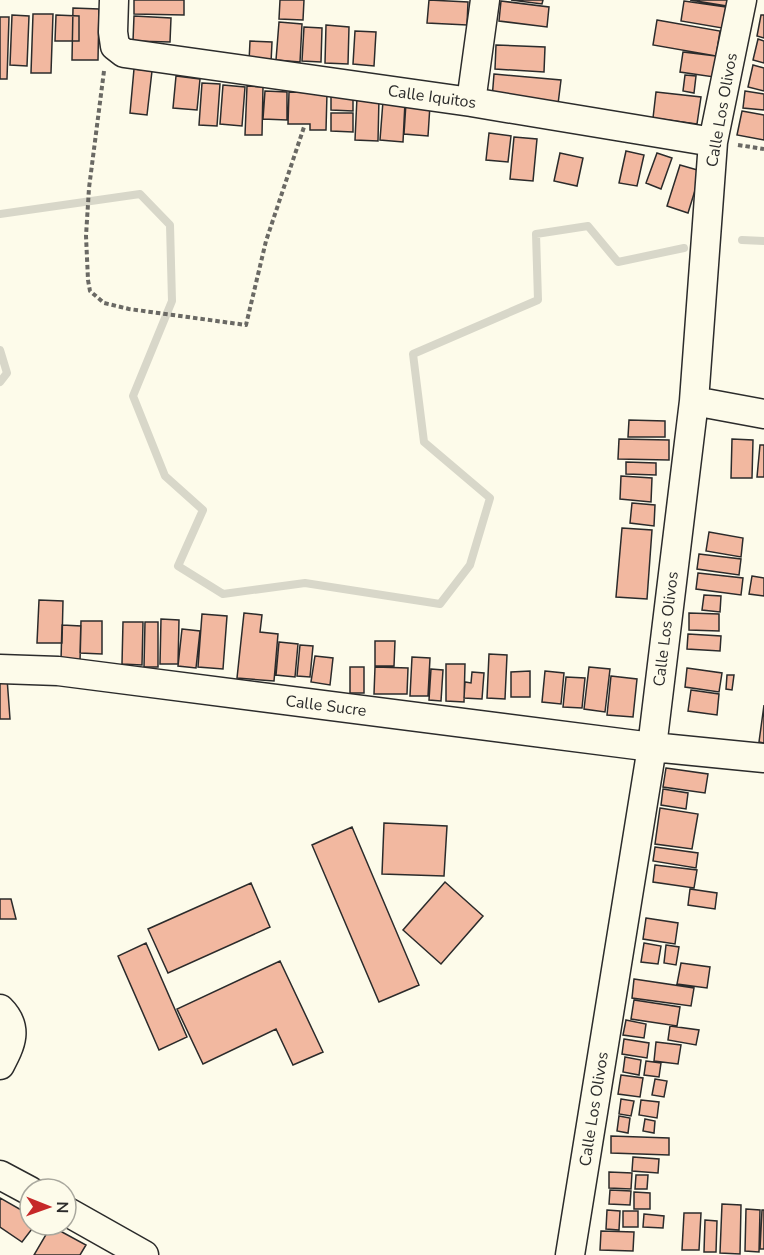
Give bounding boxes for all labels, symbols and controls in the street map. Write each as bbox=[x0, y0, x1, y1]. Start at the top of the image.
street label: Calle Los Olivos bbox=[701, 51, 743, 169]
street label: Calle Iquitos bbox=[386, 80, 478, 114]
street label: Calle Los Olivos bbox=[648, 570, 684, 688]
street label: Calle Sucre bbox=[284, 690, 368, 722]
street label: Calle Los Olivos bbox=[574, 1050, 614, 1168]
north arrow bbox=[18, 1177, 78, 1237]
text: N bbox=[51, 1201, 73, 1213]

